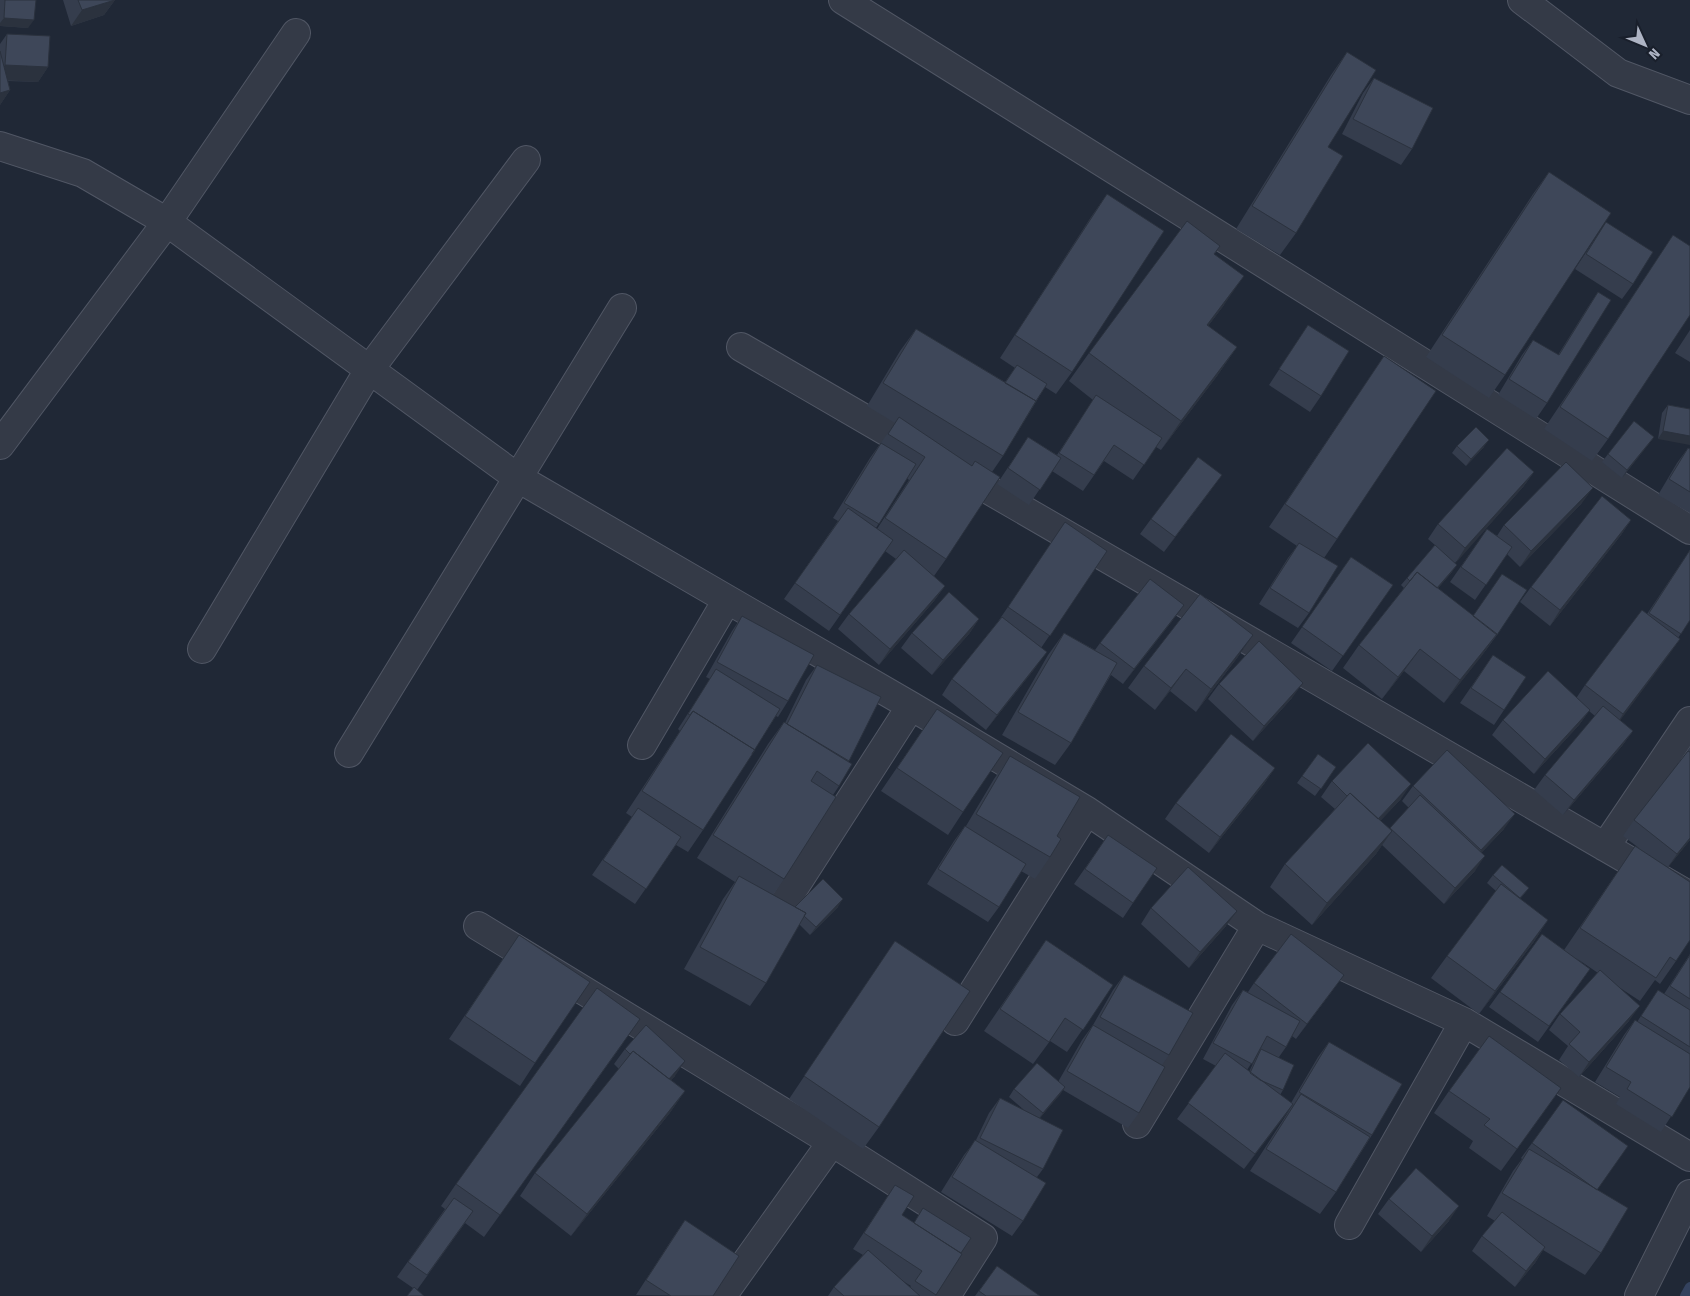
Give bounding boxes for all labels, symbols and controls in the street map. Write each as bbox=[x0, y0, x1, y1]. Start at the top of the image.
north arrow bbox=[1620, 20, 1670, 70]
text: N bbox=[1645, 45, 1663, 63]

